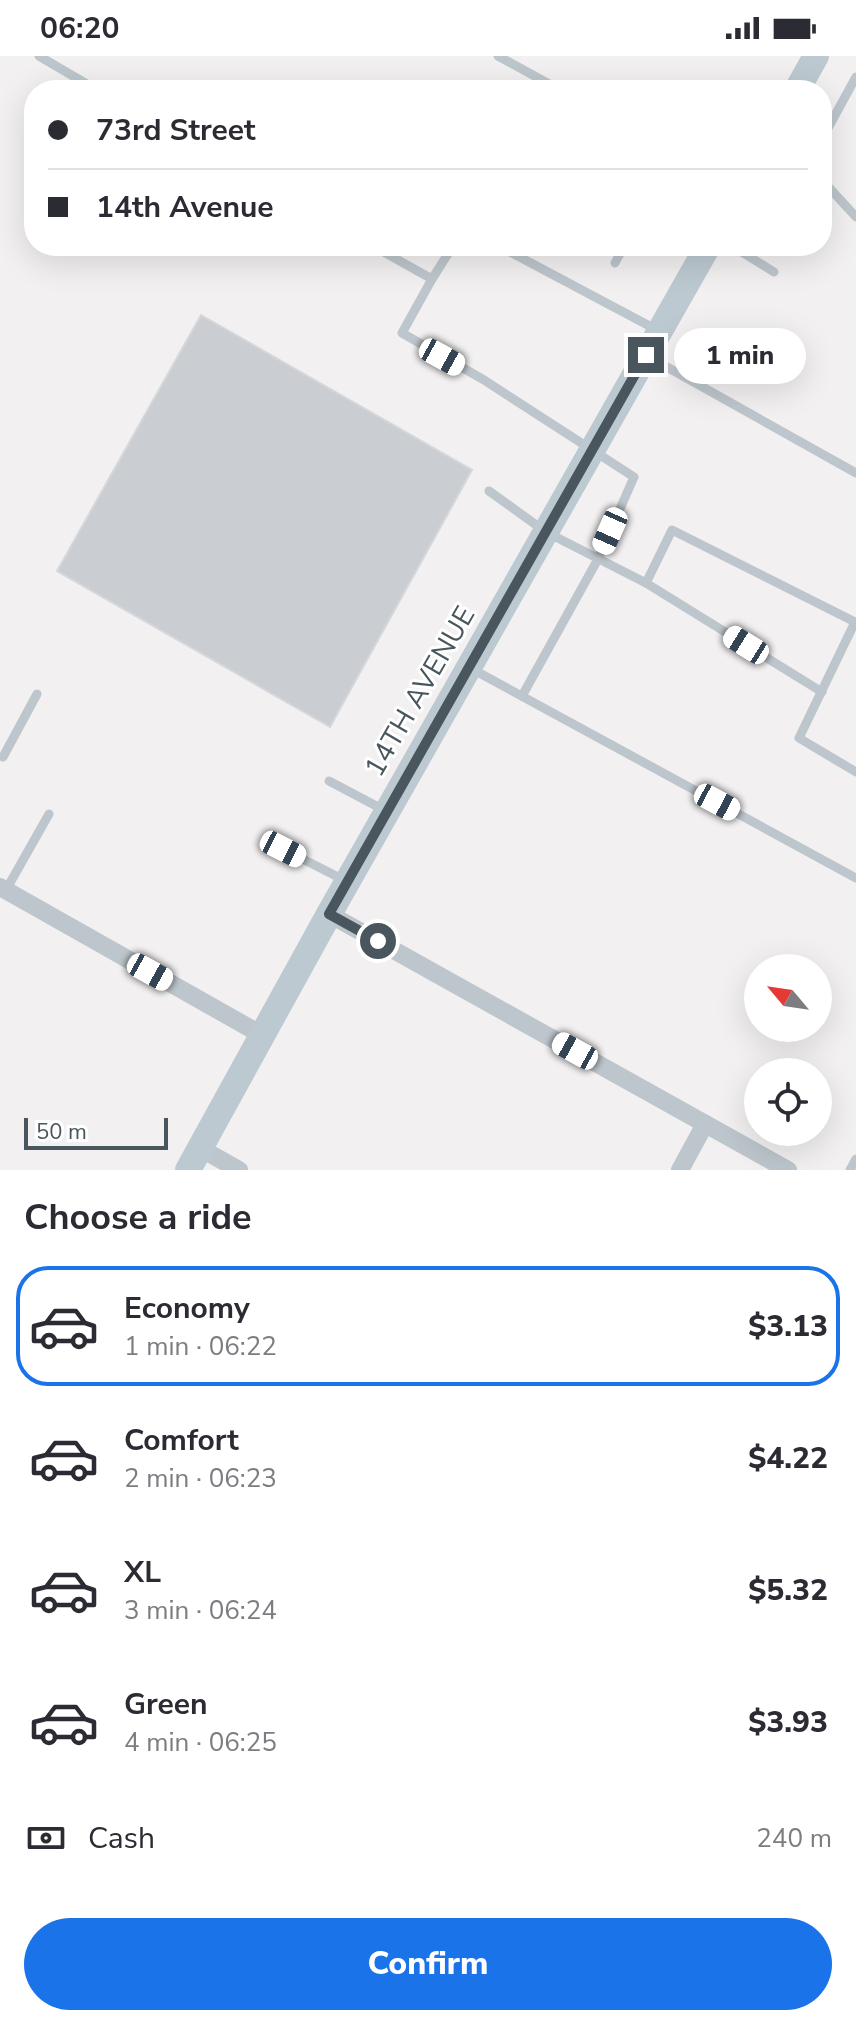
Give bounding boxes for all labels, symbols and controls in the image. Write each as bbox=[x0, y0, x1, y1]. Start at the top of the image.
text: 06:20 bbox=[40, 8, 119, 49]
text: 73rd Street bbox=[96, 110, 255, 151]
text: 14th Avenue bbox=[96, 187, 274, 228]
callout: 1 min bbox=[674, 327, 806, 383]
car bbox=[415, 335, 469, 379]
route end bbox=[628, 337, 664, 373]
text: 1 min bbox=[706, 338, 774, 373]
car bbox=[589, 504, 631, 558]
street label: 14TH AVENUE bbox=[356, 599, 484, 784]
car bbox=[719, 622, 773, 668]
car bbox=[690, 780, 744, 824]
car bbox=[256, 827, 310, 871]
route start bbox=[360, 923, 396, 959]
car bbox=[123, 950, 177, 994]
north arrow bbox=[744, 954, 832, 1042]
map controls bbox=[744, 954, 832, 1146]
car bbox=[548, 1029, 602, 1073]
button: locate bbox=[744, 1058, 832, 1146]
scale bar bbox=[24, 1114, 168, 1150]
text: 50 m bbox=[36, 1117, 87, 1147]
text: Choose a ride bbox=[24, 1193, 252, 1242]
text: Economy bbox=[124, 1288, 250, 1329]
icon: car bbox=[28, 1290, 100, 1362]
text: $3.13 bbox=[748, 1306, 828, 1347]
text: 1 min · 06:22 bbox=[124, 1329, 277, 1364]
text: Comfort bbox=[124, 1420, 239, 1461]
icon: car bbox=[28, 1422, 100, 1494]
text: $4.22 bbox=[748, 1438, 828, 1479]
text: 2 min · 06:23 bbox=[124, 1461, 277, 1496]
text: XL bbox=[124, 1552, 161, 1593]
icon: car bbox=[28, 1554, 100, 1626]
text: $5.32 bbox=[748, 1570, 828, 1611]
text: 3 min · 06:24 bbox=[124, 1593, 277, 1628]
text: Green bbox=[124, 1684, 208, 1725]
icon: car bbox=[28, 1686, 100, 1758]
text: $3.93 bbox=[748, 1702, 828, 1743]
text: 4 min · 06:25 bbox=[124, 1725, 277, 1760]
icon: cash bbox=[24, 1816, 68, 1860]
text: Cash bbox=[88, 1818, 155, 1859]
text: 240 m bbox=[756, 1821, 832, 1856]
button: Confirm bbox=[24, 1918, 832, 2010]

